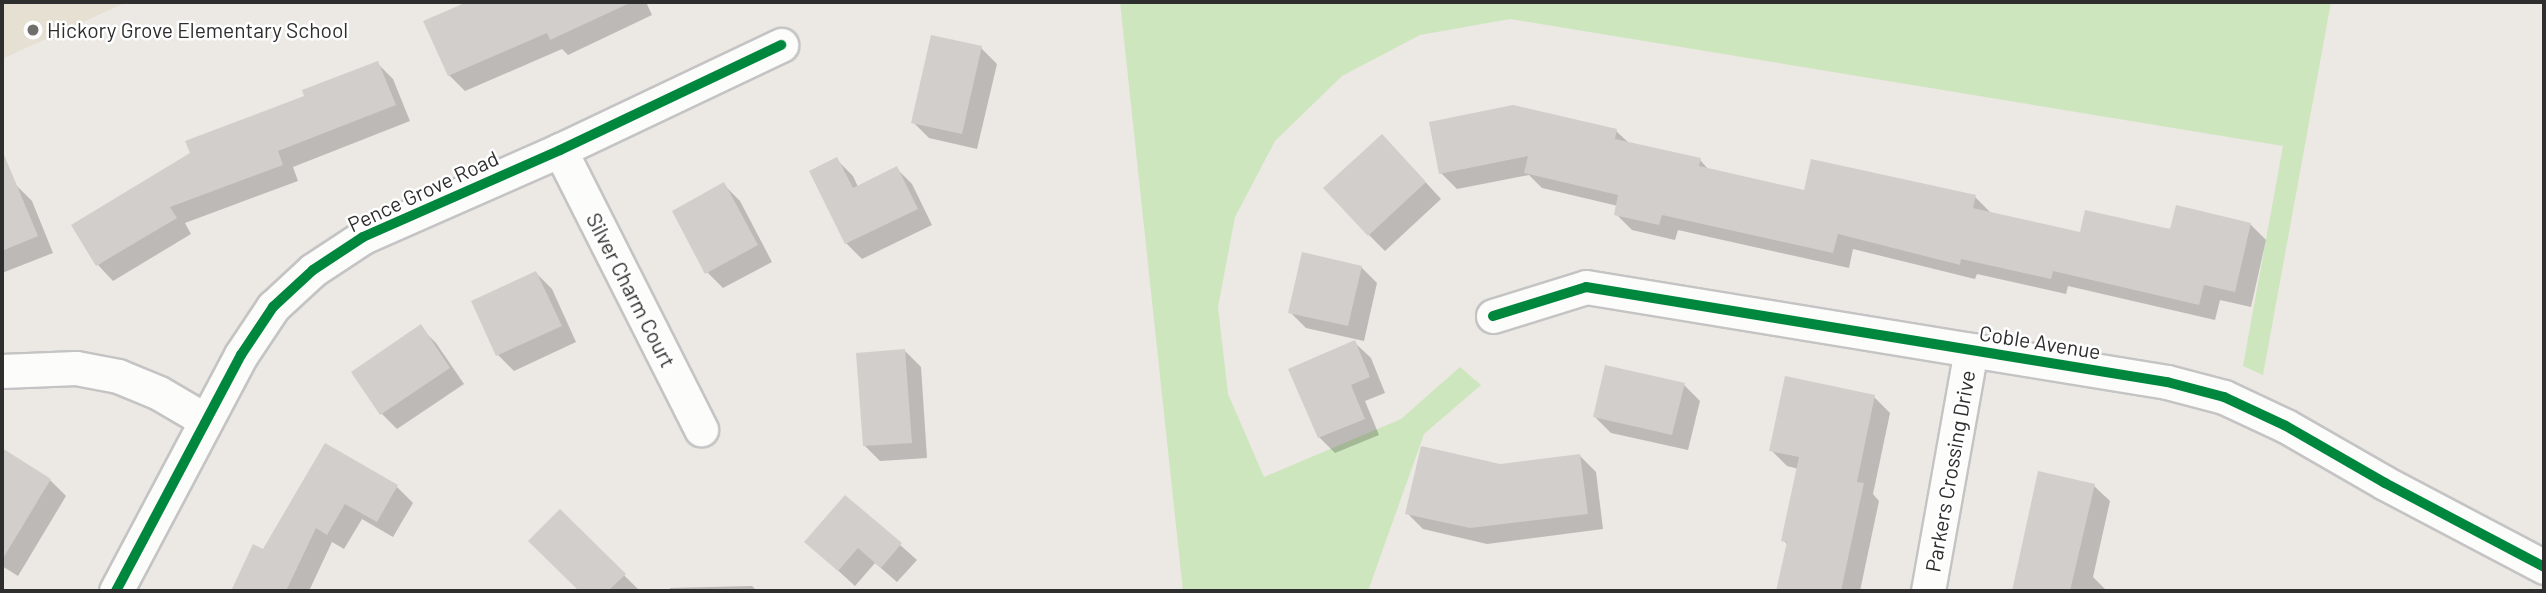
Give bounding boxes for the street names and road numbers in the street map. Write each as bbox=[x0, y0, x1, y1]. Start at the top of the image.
street label: Pence Grove Road bbox=[344, 145, 502, 237]
street label: Silver Charm Court bbox=[581, 208, 681, 372]
street label: Coble Avenue bbox=[1977, 320, 2103, 364]
street label: Parkers Crossing Drive bbox=[1920, 368, 1980, 574]

